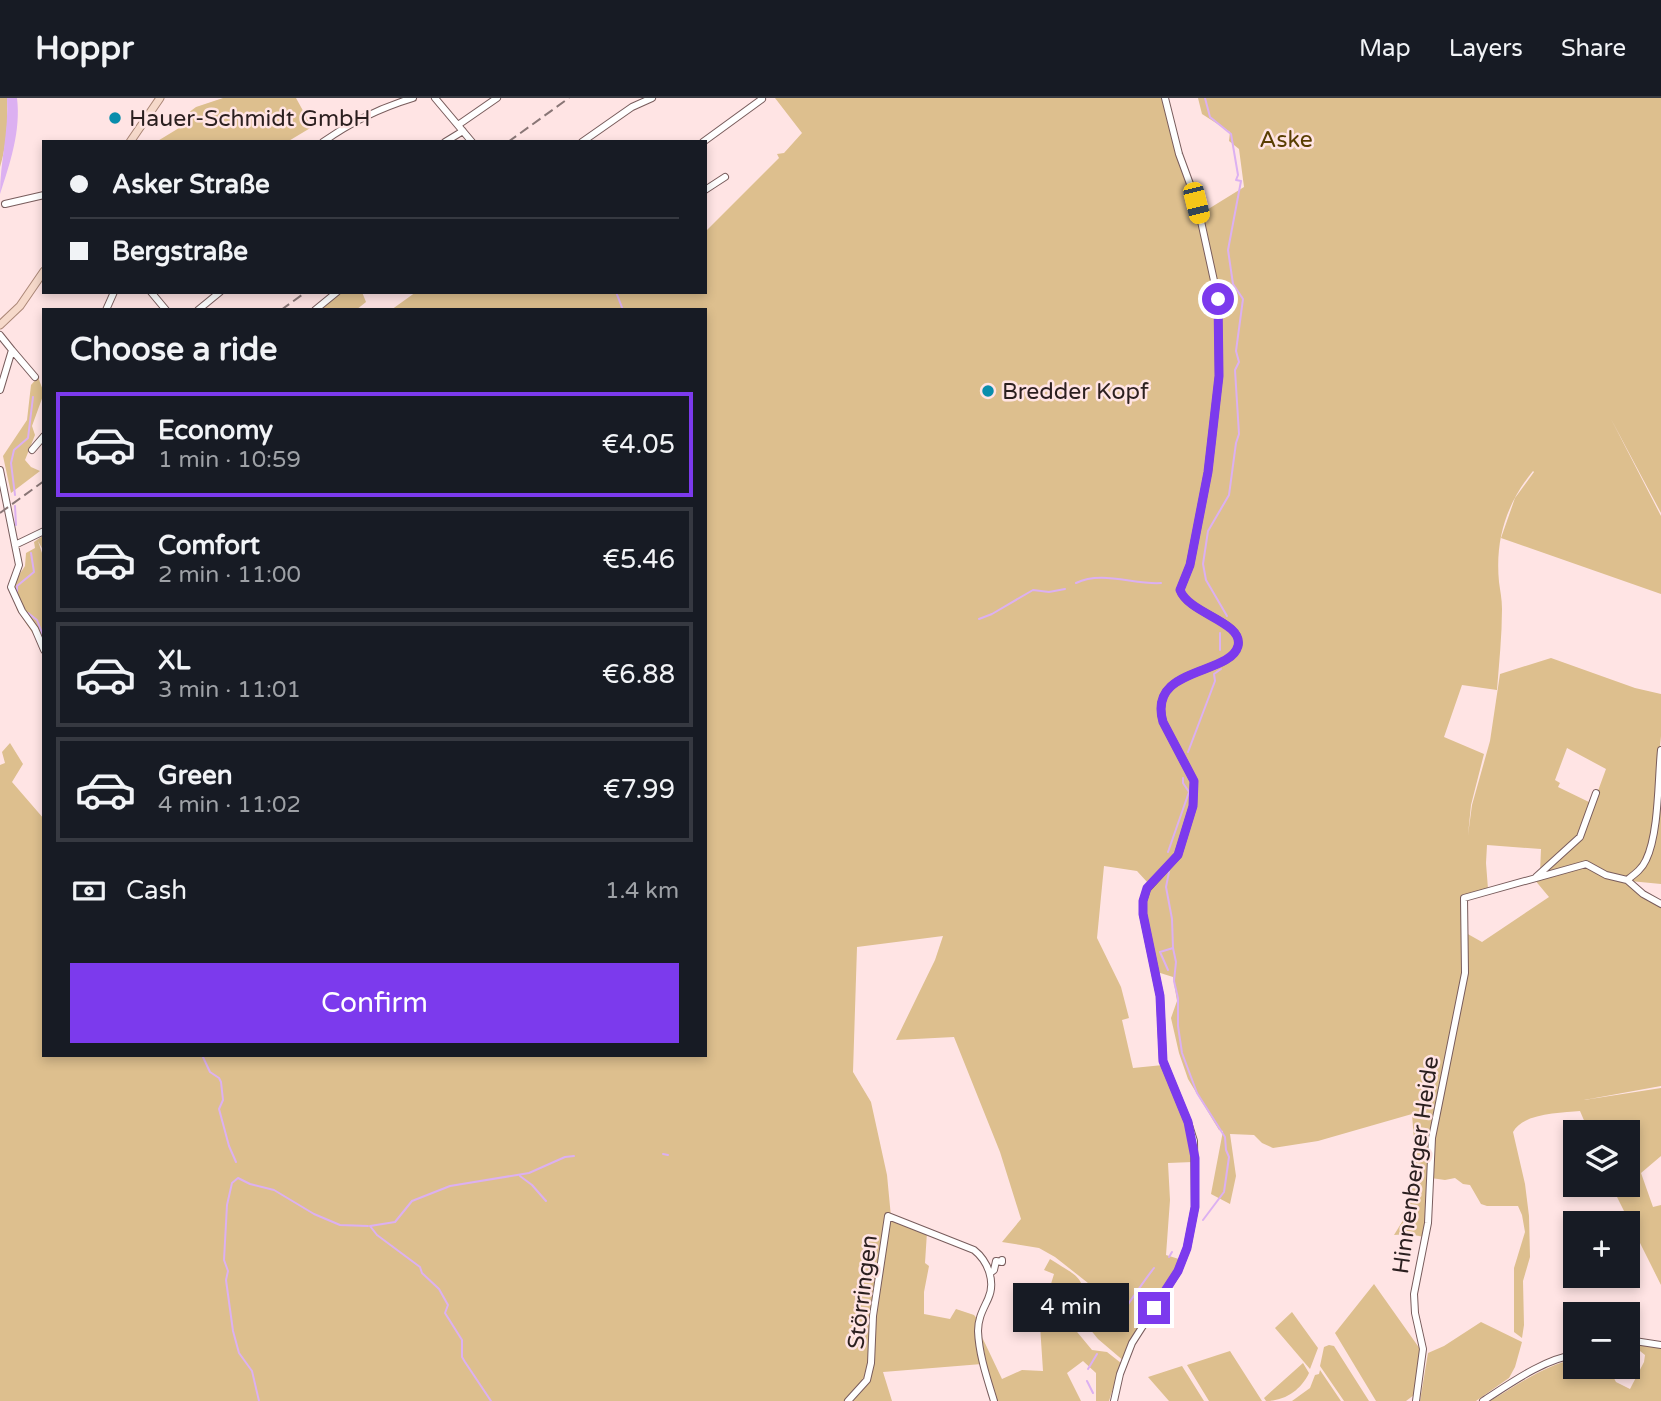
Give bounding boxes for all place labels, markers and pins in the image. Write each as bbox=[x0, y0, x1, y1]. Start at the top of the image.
place label: Hauer-Schmidt GmbH bbox=[129, 105, 371, 133]
marker: Hauer-Schmidt GmbH bbox=[107, 110, 123, 126]
place label: Bredder Kopf bbox=[1002, 378, 1149, 406]
marker: Bredder Kopf bbox=[980, 383, 996, 399]

